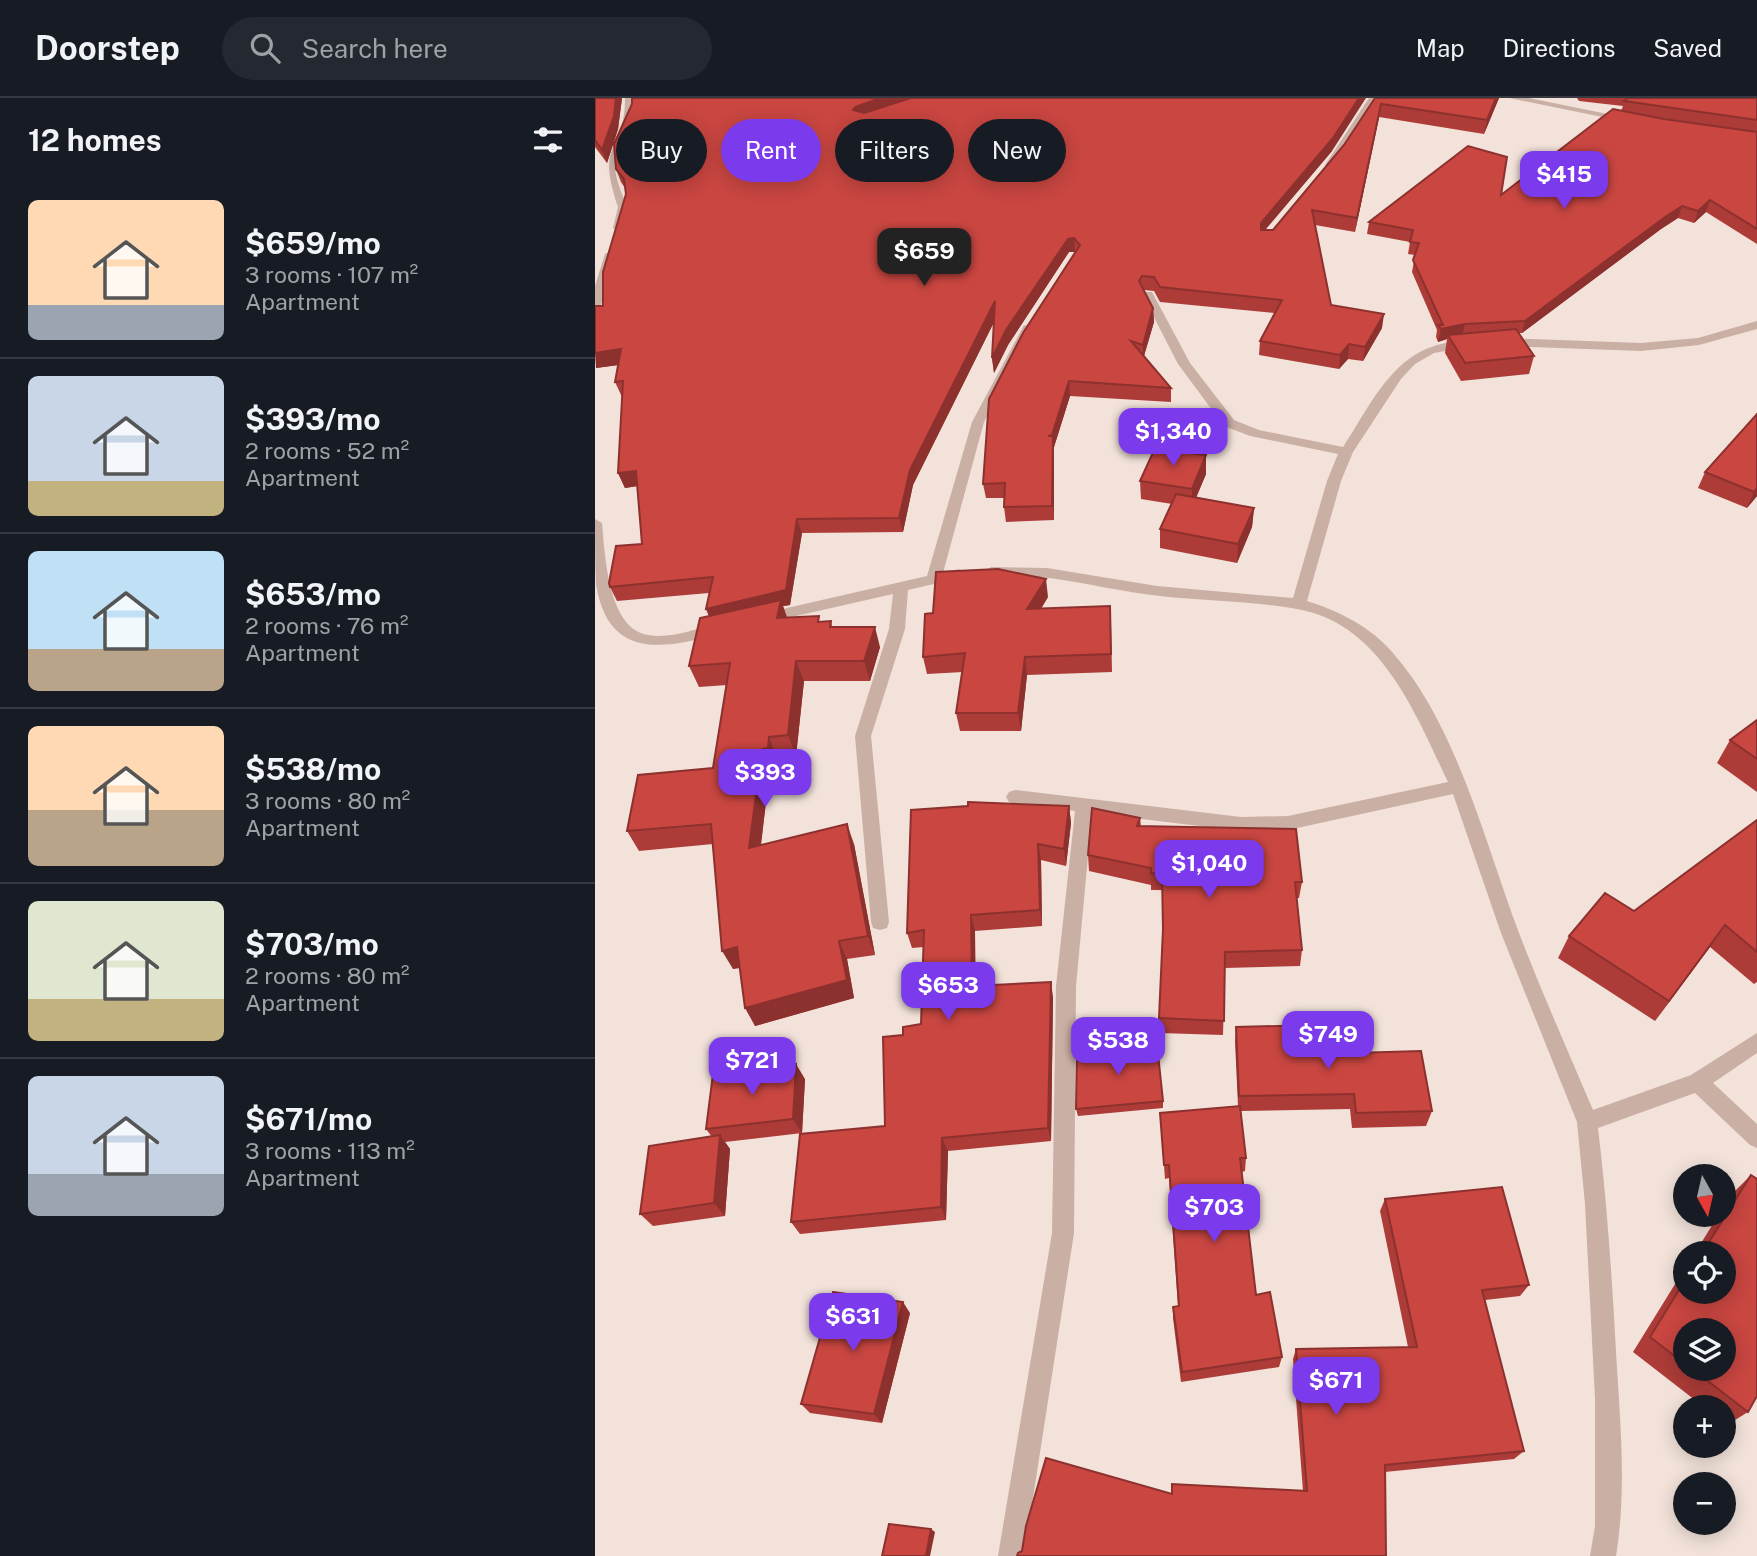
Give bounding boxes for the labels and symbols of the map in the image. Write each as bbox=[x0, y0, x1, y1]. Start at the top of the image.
pin: $415 bbox=[1523, 152, 1605, 211]
pin: $659 bbox=[883, 228, 965, 288]
pin: $1,340 bbox=[1116, 408, 1230, 468]
pin: $393 bbox=[724, 750, 806, 809]
pin: $1,040 bbox=[1152, 840, 1266, 900]
pin: $653 bbox=[907, 962, 989, 1022]
pin: $749 bbox=[1287, 1012, 1369, 1071]
pin: $538 bbox=[1077, 1018, 1159, 1077]
pin: $721 bbox=[711, 1038, 793, 1097]
north arrow bbox=[1673, 1164, 1736, 1227]
pin: $703 bbox=[1173, 1184, 1255, 1244]
pin: $631 bbox=[812, 1294, 894, 1353]
pin: $671 bbox=[1295, 1358, 1377, 1417]

